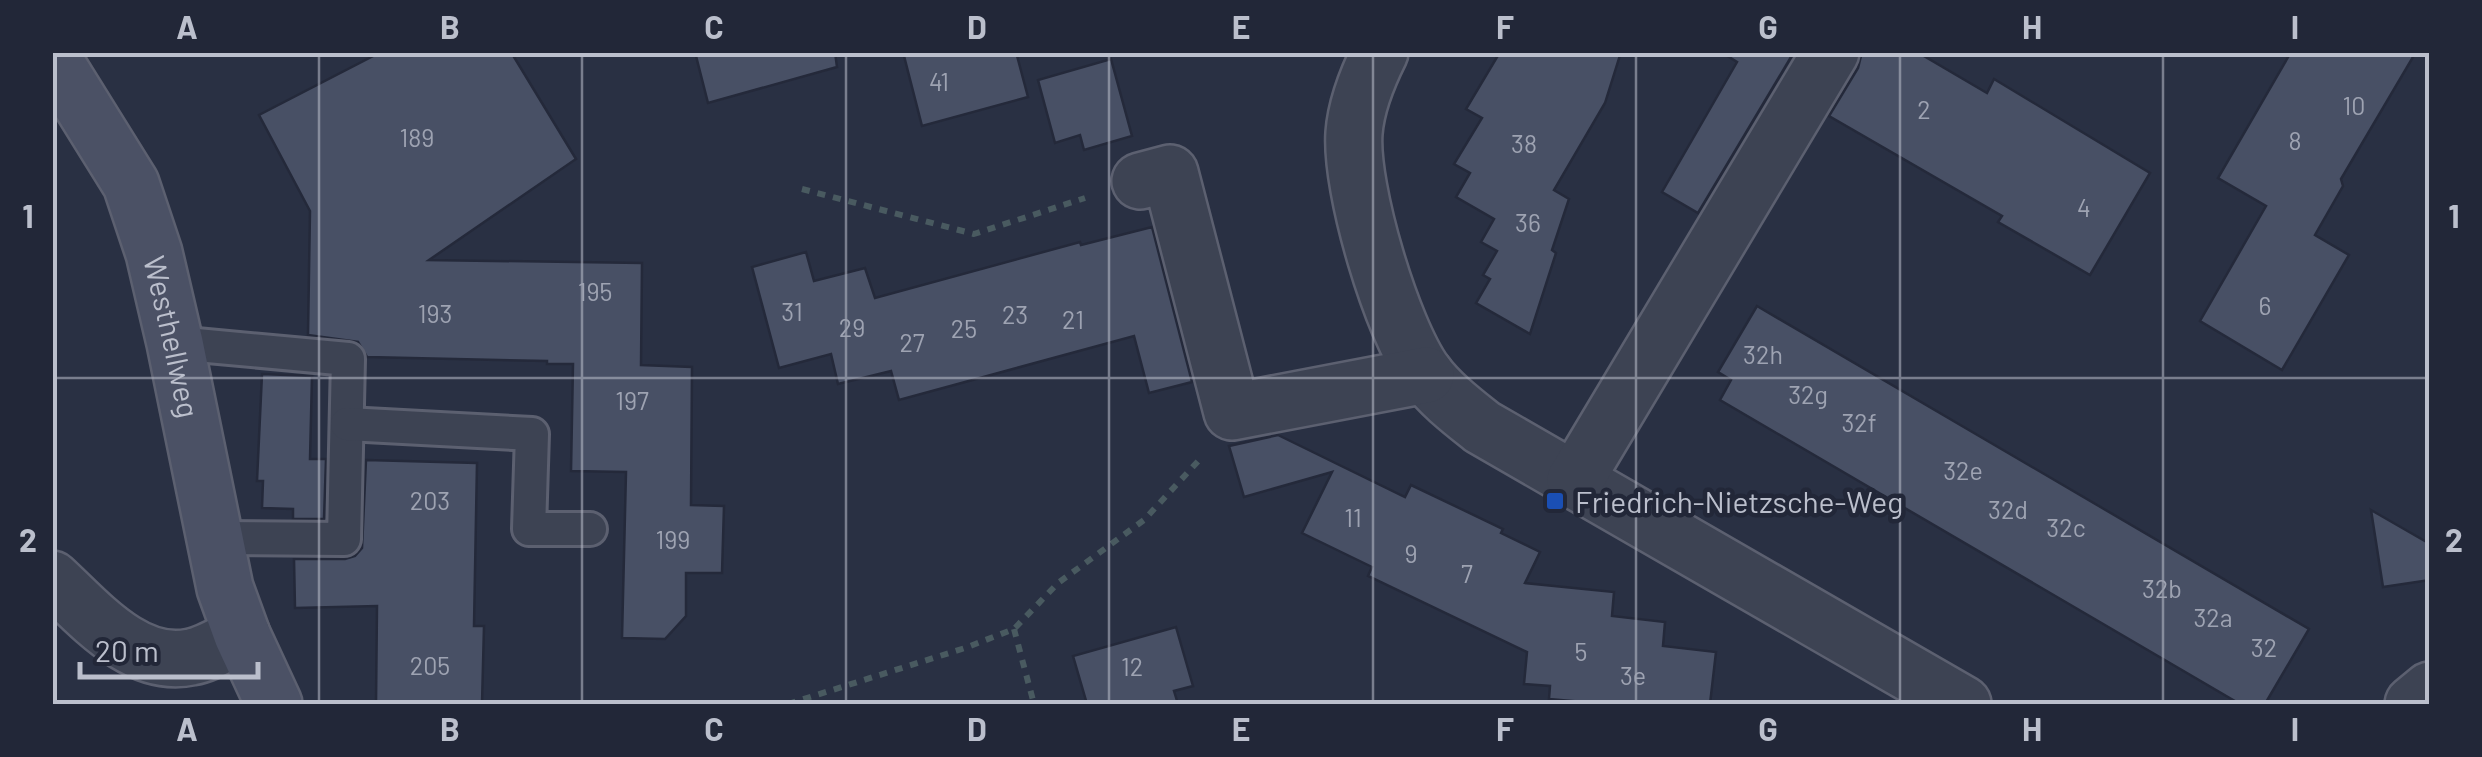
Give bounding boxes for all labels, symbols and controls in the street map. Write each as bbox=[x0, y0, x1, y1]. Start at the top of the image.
text: A bbox=[176, 7, 198, 45]
text: B bbox=[440, 7, 460, 45]
text: C bbox=[704, 7, 724, 45]
text: D bbox=[967, 7, 987, 45]
text: E bbox=[1232, 7, 1250, 45]
text: F bbox=[1496, 7, 1514, 45]
text: G bbox=[1758, 7, 1778, 45]
text: H bbox=[2022, 7, 2042, 45]
text: I bbox=[2291, 7, 2299, 45]
house number: 41 bbox=[929, 66, 949, 96]
house number: 10 bbox=[2343, 90, 2365, 120]
house number: 2 bbox=[1917, 94, 1931, 124]
house number: 189 bbox=[400, 122, 434, 152]
house number: 8 bbox=[2288, 125, 2302, 155]
house number: 38 bbox=[1511, 128, 1537, 158]
house number: 4 bbox=[2077, 192, 2091, 222]
text: 1 bbox=[22, 196, 34, 234]
text: 1 bbox=[2448, 196, 2460, 234]
house number: 36 bbox=[1515, 207, 1541, 237]
street label: Westhellweg bbox=[137, 252, 208, 421]
house number: 195 bbox=[578, 276, 612, 306]
house number: 6 bbox=[2259, 290, 2271, 320]
house number: 31 bbox=[781, 296, 803, 326]
house number: 193 bbox=[418, 298, 452, 328]
house number: 23 bbox=[1002, 299, 1028, 329]
house number: 21 bbox=[1062, 304, 1084, 334]
house number: 29 bbox=[839, 312, 865, 342]
house number: 25 bbox=[951, 313, 977, 343]
house number: 27 bbox=[899, 327, 925, 357]
house number: 32h bbox=[1743, 339, 1783, 369]
house number: 32g bbox=[1788, 379, 1828, 409]
house number: 197 bbox=[615, 385, 649, 415]
house number: 32f bbox=[1841, 407, 1877, 437]
house number: 32e bbox=[1943, 455, 1983, 485]
place label: Friedrich-Nietzsche-Weg bbox=[1575, 483, 1903, 519]
house number: 203 bbox=[410, 485, 450, 515]
marker: Friedrich-Nietzsche-Weg bbox=[1544, 490, 1566, 512]
house number: 32d bbox=[1988, 494, 2028, 524]
house number: 11 bbox=[1344, 502, 1362, 532]
house number: 32c bbox=[2046, 512, 2086, 542]
text: 2 bbox=[19, 520, 37, 558]
text: 2 bbox=[2445, 520, 2463, 558]
house number: 199 bbox=[656, 524, 690, 554]
house number: 9 bbox=[1404, 538, 1418, 568]
house number: 7 bbox=[1461, 558, 1473, 588]
house number: 32b bbox=[2142, 573, 2182, 603]
house number: 32a bbox=[2193, 602, 2233, 632]
scale bar bbox=[80, 617, 258, 679]
text: 20 m bbox=[95, 632, 159, 668]
house number: 32 bbox=[2251, 632, 2277, 662]
house number: 5 bbox=[1575, 636, 1587, 666]
house number: 205 bbox=[410, 650, 450, 680]
house number: 12 bbox=[1121, 651, 1143, 681]
house number: 3e bbox=[1620, 660, 1646, 690]
text: A bbox=[176, 709, 198, 747]
text: B bbox=[440, 709, 460, 747]
text: C bbox=[704, 709, 724, 747]
text: D bbox=[967, 709, 987, 747]
text: E bbox=[1232, 709, 1250, 747]
text: F bbox=[1496, 709, 1514, 747]
text: G bbox=[1758, 709, 1778, 747]
text: H bbox=[2022, 709, 2042, 747]
text: I bbox=[2291, 709, 2299, 747]

